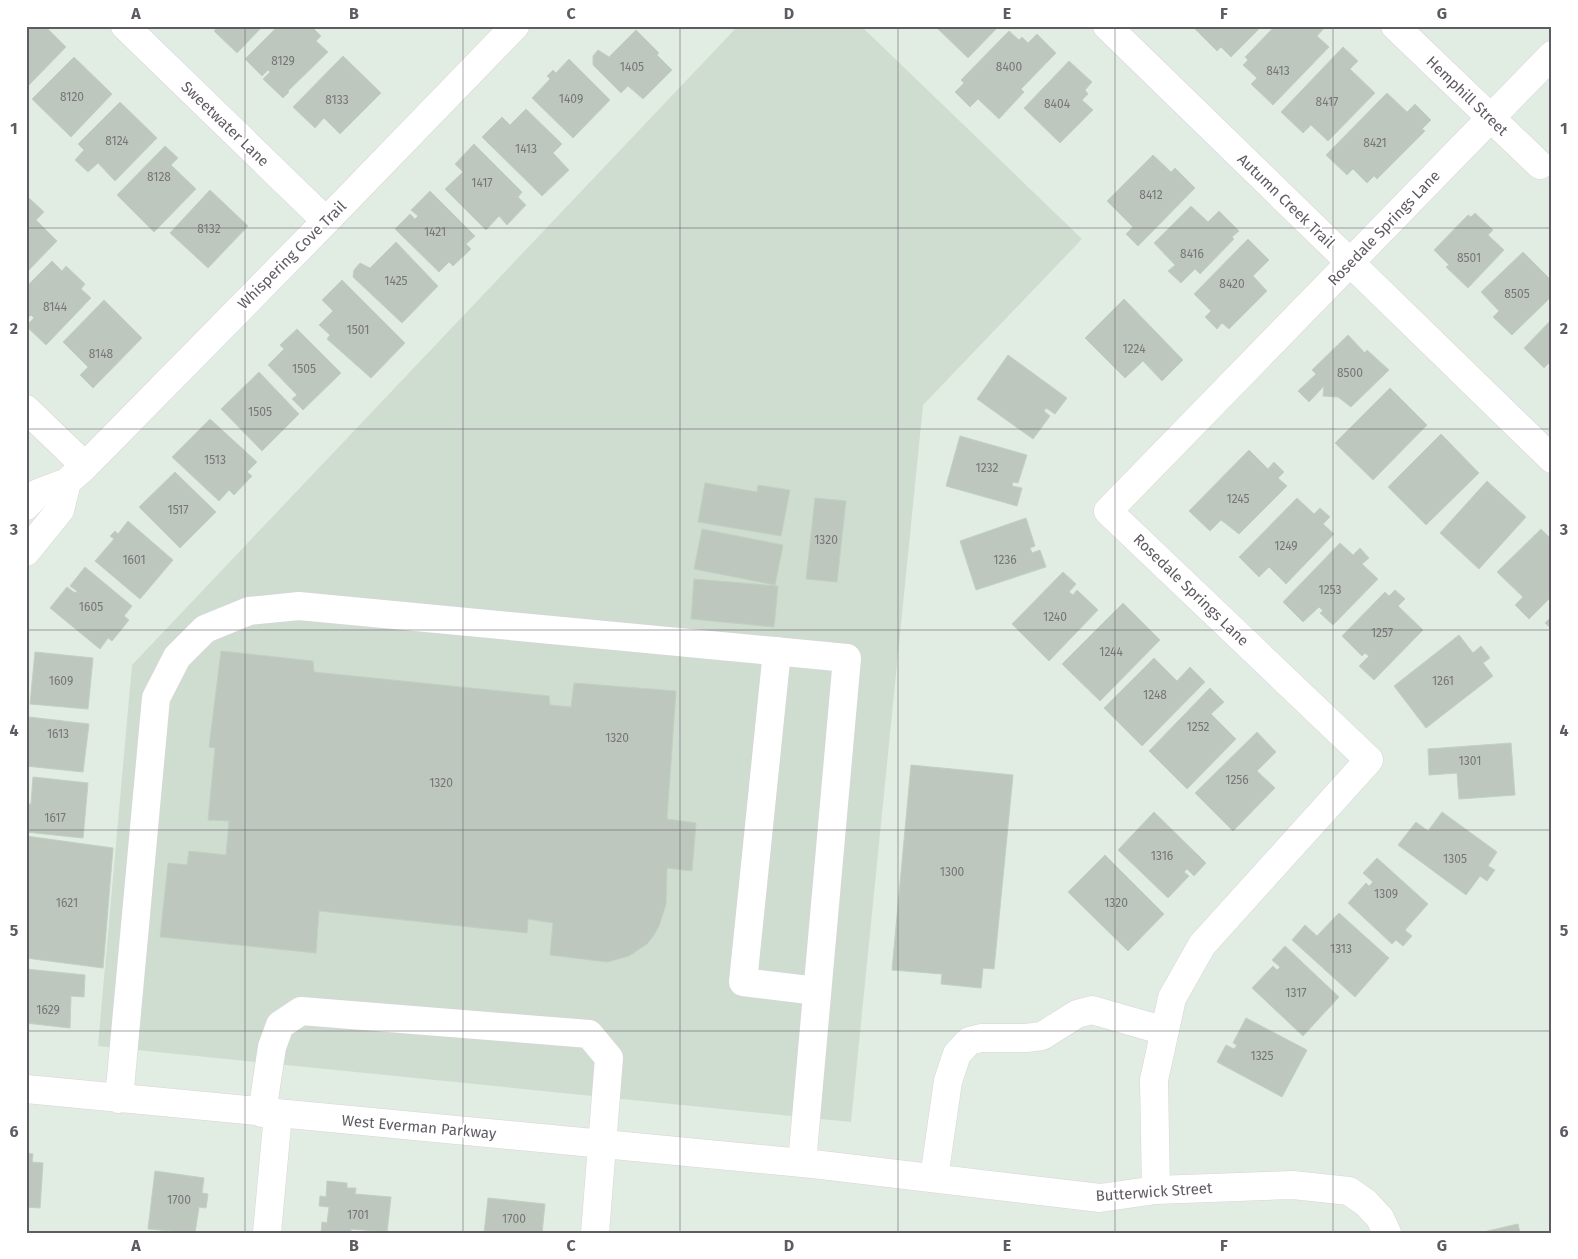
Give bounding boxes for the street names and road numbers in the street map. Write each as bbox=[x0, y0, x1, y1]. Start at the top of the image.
street label: Hemphill Street bbox=[1422, 52, 1512, 140]
street label: Sweetwater Lane bbox=[177, 78, 273, 170]
street label: Autumn Creek Trail bbox=[1234, 150, 1339, 252]
street label: Rosedale Springs Lane bbox=[1324, 167, 1444, 289]
street label: Whispering Cove Trail bbox=[234, 197, 350, 313]
street label: Rosedale Springs Lane bbox=[1130, 530, 1252, 650]
street label: West Everman Parkway bbox=[341, 1111, 498, 1143]
street label: Butterwick Street bbox=[1095, 1179, 1214, 1205]

